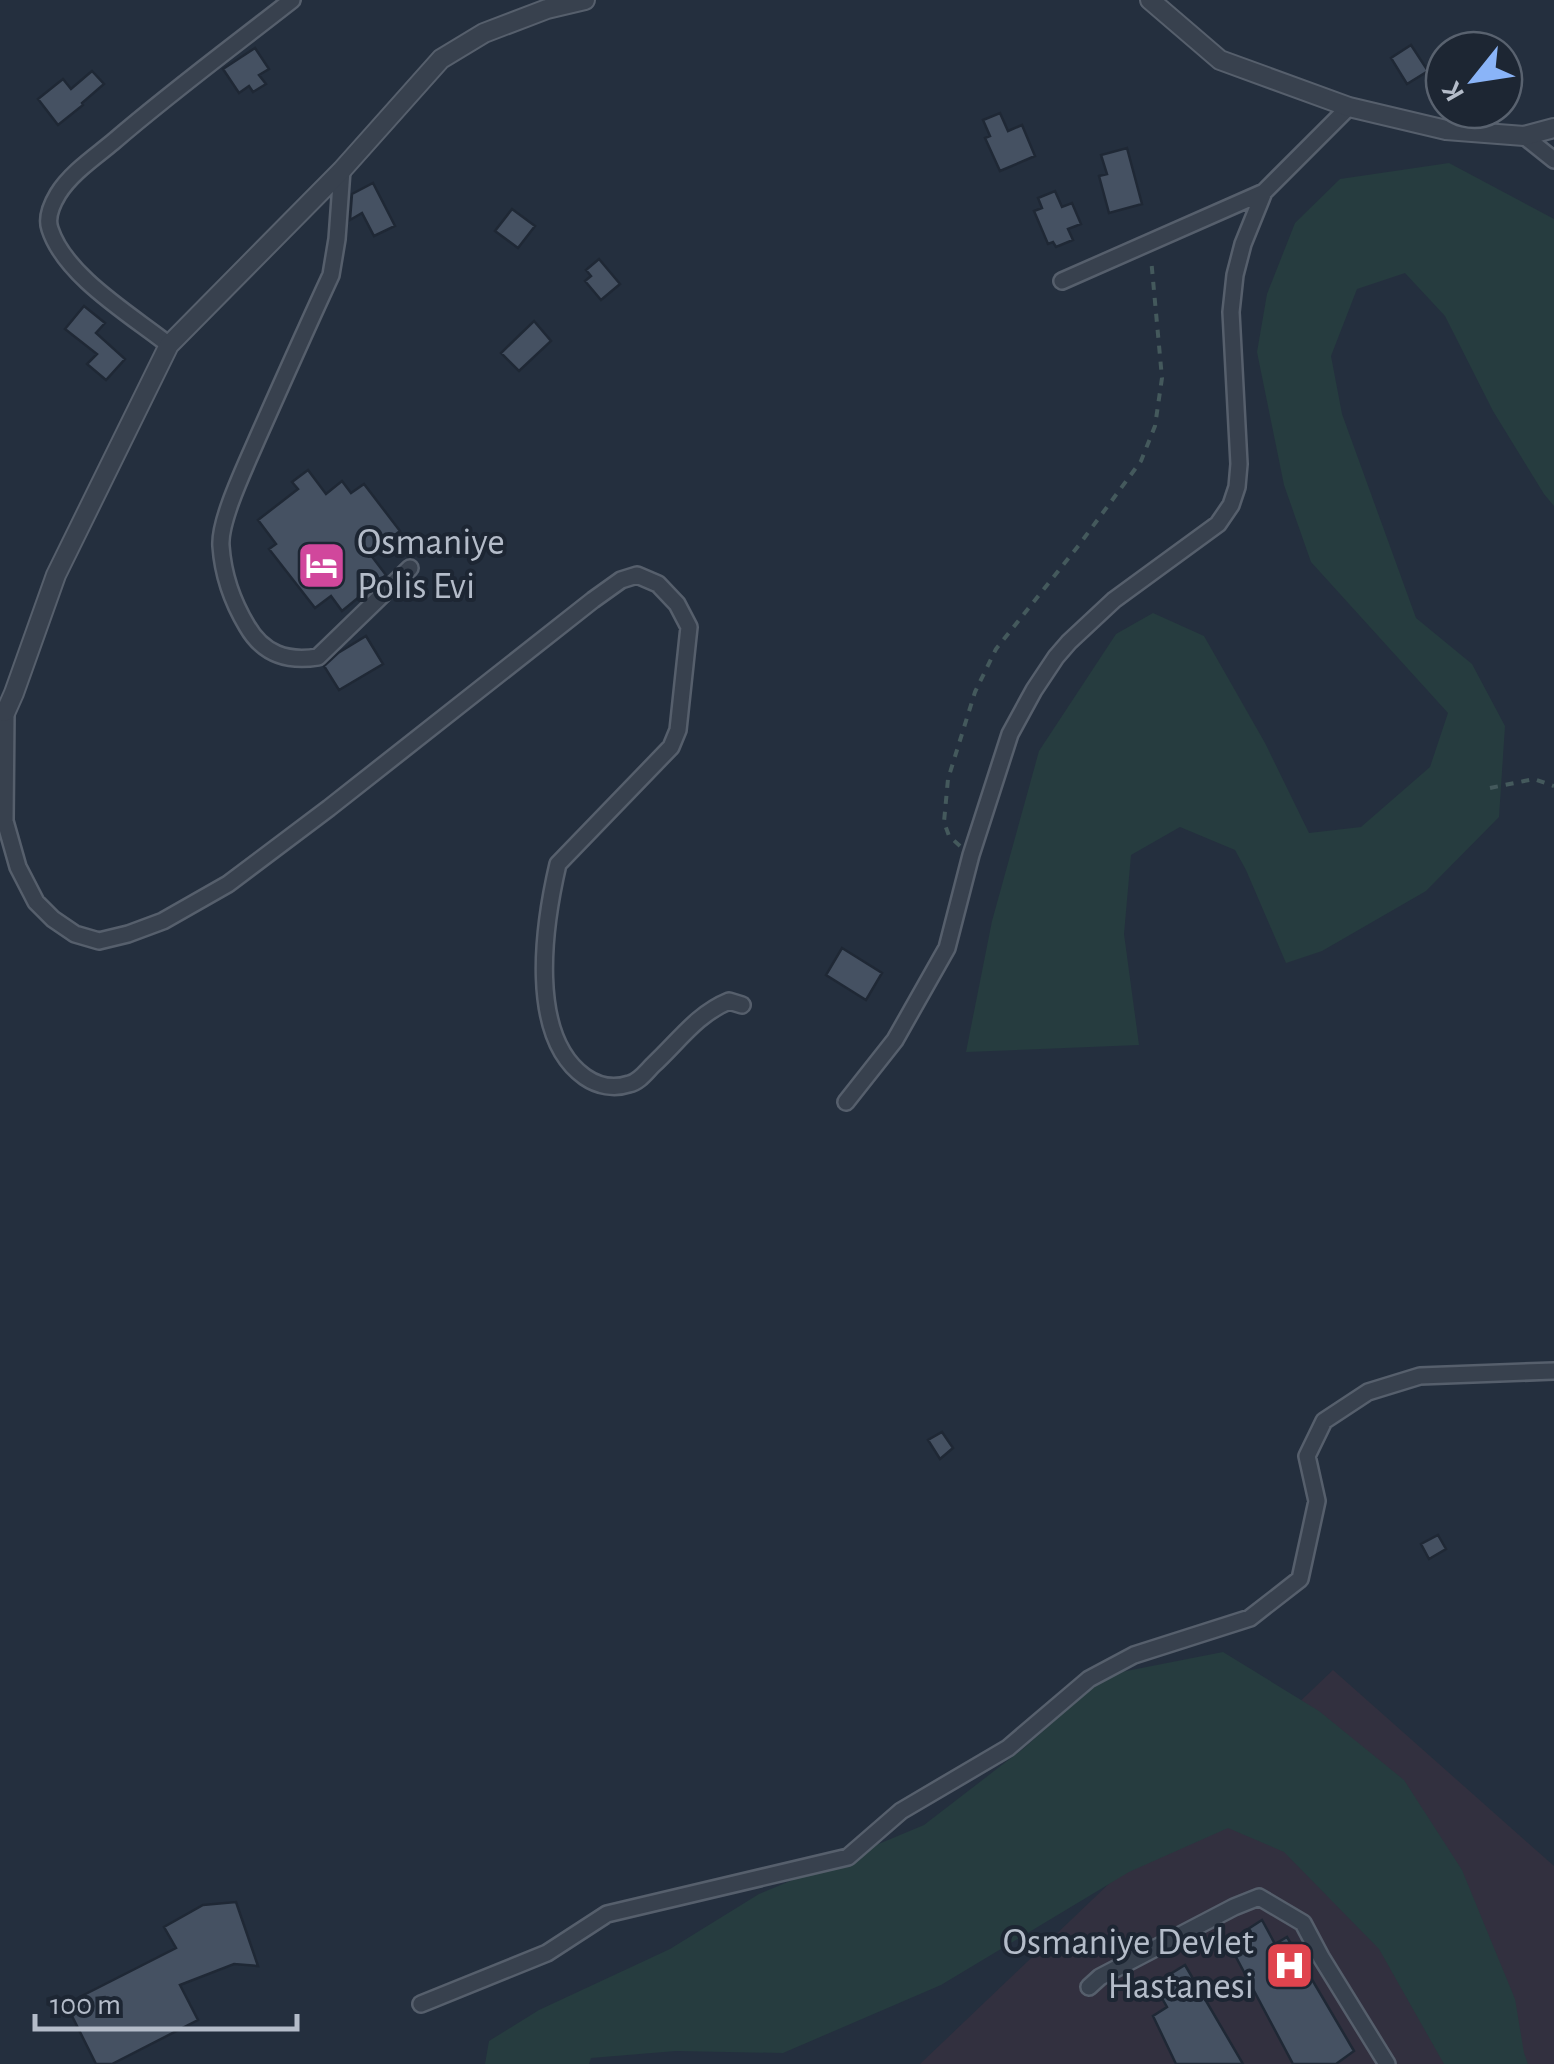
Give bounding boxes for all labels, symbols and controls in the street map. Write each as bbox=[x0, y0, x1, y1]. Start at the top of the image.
north arrow bbox=[1424, 30, 1524, 130]
text: K bbox=[1438, 77, 1470, 106]
place label: Osmaniye Polis Evi bbox=[357, 524, 505, 606]
hotel icon: Osmaniye Polis Evi bbox=[296, 539, 348, 591]
place label: Osmaniye Devlet Hastanesi bbox=[1003, 1924, 1254, 2006]
hospital icon: Osmaniye Devlet Hastanesi bbox=[1263, 1939, 1315, 1991]
scale bar bbox=[35, 1969, 298, 2031]
text: 100 m bbox=[50, 1990, 121, 2020]

